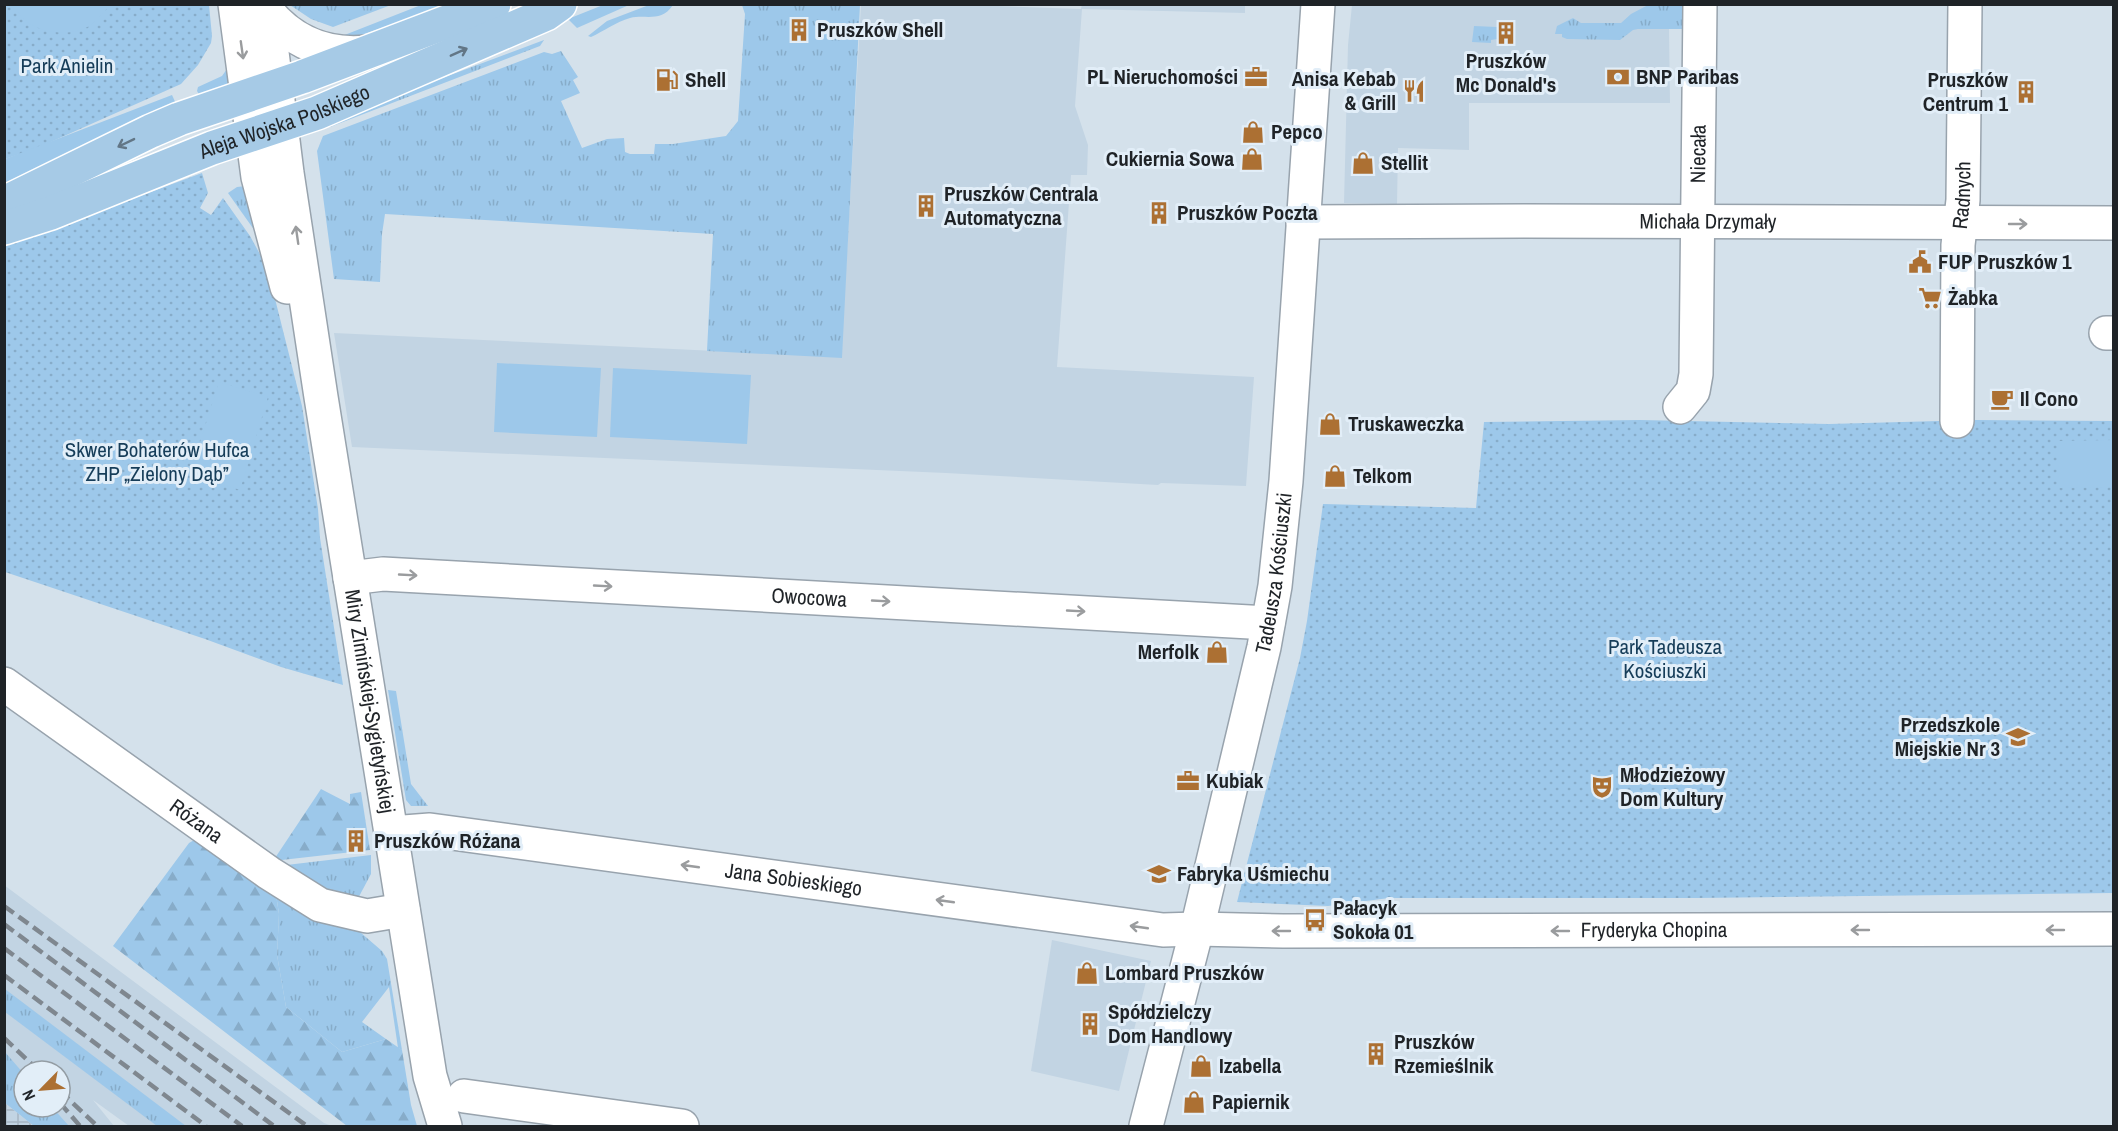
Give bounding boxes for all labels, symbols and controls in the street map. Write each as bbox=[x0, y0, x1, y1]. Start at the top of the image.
place label: Pruszków Shell bbox=[817, 15, 943, 44]
building icon: Pruszków Shell bbox=[786, 17, 812, 43]
building icon: Pruszków Mc Donald's bbox=[1493, 20, 1519, 46]
one-way arrow bbox=[236, 39, 247, 59]
one-way arrow bbox=[450, 45, 468, 57]
place label: Pruszków Mc Donald's bbox=[1456, 46, 1556, 99]
park label: Park Anielin bbox=[21, 51, 113, 80]
place label: PL Nieruchomości bbox=[1087, 62, 1238, 91]
place label: BNP Paribas bbox=[1636, 62, 1739, 91]
office icon: PL Nieruchomości bbox=[1243, 64, 1269, 90]
place label: Anisa Kebab & Grill bbox=[1292, 64, 1396, 117]
bank icon: BNP Paribas bbox=[1605, 64, 1631, 90]
place label: Shell bbox=[685, 65, 726, 94]
place label: Pruszków Centrum 1 bbox=[1923, 65, 2009, 118]
fuel station icon: Shell bbox=[654, 67, 680, 93]
street label: Aleja Wojska Polskiego bbox=[194, 77, 374, 166]
restaurant icon: Anisa Kebab & Grill bbox=[1401, 78, 1427, 104]
building icon: Pruszków Centrum 1 bbox=[2013, 79, 2039, 105]
place label: Pepco bbox=[1271, 117, 1323, 146]
shop icon: Pepco bbox=[1240, 119, 1266, 145]
street label: Niecała bbox=[1683, 124, 1713, 183]
one-way arrow bbox=[117, 138, 135, 150]
place label: Cukiernia Sowa bbox=[1106, 144, 1234, 173]
shop icon: Cukiernia Sowa bbox=[1239, 146, 1265, 172]
place label: Stellit bbox=[1381, 148, 1428, 177]
shop icon: Stellit bbox=[1350, 150, 1376, 176]
street label: Radnych bbox=[1945, 161, 1977, 231]
place label: Pruszków Centrala Automatyczna bbox=[944, 179, 1099, 232]
building icon: Pruszków Centrala Automatyczna bbox=[913, 193, 939, 219]
place label: Pruszków Poczta bbox=[1177, 198, 1318, 227]
building icon: Pruszków Poczta bbox=[1146, 200, 1172, 226]
street label: Michała Drzymały bbox=[1639, 206, 1777, 236]
one-way arrow bbox=[2008, 218, 2028, 230]
one-way arrow bbox=[292, 226, 303, 246]
place label: FUP Pruszków 1 bbox=[1938, 247, 2072, 276]
public building icon: FUP Pruszków 1 bbox=[1907, 249, 1933, 275]
place label: Żabka bbox=[1948, 283, 1998, 312]
supermarket icon: Żabka bbox=[1917, 285, 1943, 311]
place label: Il Cono bbox=[2020, 384, 2078, 413]
cafe icon: Il Cono bbox=[1989, 386, 2015, 412]
place label: Truskaweczka bbox=[1348, 409, 1464, 438]
shop icon: Truskaweczka bbox=[1317, 411, 1343, 437]
park label: Skwer Bohaterów Hufca ZHP „Zielony Dąb” bbox=[65, 435, 250, 488]
place label: Telkom bbox=[1353, 461, 1412, 490]
shop icon: Telkom bbox=[1322, 463, 1348, 489]
street label: Tadeusza Kościuszki bbox=[1248, 491, 1299, 657]
one-way arrow bbox=[397, 570, 417, 581]
one-way arrow bbox=[592, 580, 612, 591]
street label: Owocowa bbox=[771, 581, 848, 614]
street label: Miry Zimińskiej-Sygietyńskiej bbox=[338, 587, 403, 815]
one-way arrow bbox=[871, 595, 891, 606]
one-way arrow bbox=[1065, 606, 1085, 617]
park label: Park Tadeusza Kościuszki bbox=[1608, 632, 1722, 685]
place label: Merfolk bbox=[1138, 637, 1199, 666]
shop icon: Merfolk bbox=[1204, 639, 1230, 665]
place label: Przedszkole Miejskie Nr 3 bbox=[1895, 710, 2000, 763]
school or university icon: Przedszkole Miejskie Nr 3 bbox=[2005, 724, 2031, 750]
place label: Młodzieżowy Dom Kultury bbox=[1620, 760, 1726, 813]
place label: Kubiak bbox=[1206, 766, 1264, 795]
office icon: Kubiak bbox=[1175, 768, 1201, 794]
theatre icon: Młodzieżowy Dom Kultury bbox=[1589, 774, 1615, 800]
street label: Różana bbox=[164, 792, 229, 850]
place label: Pruszków Różana bbox=[374, 826, 521, 855]
building icon: Pruszków Różana bbox=[343, 828, 369, 854]
street label: Jana Sobieskiego bbox=[723, 855, 864, 903]
place label: Fabryka Uśmiechu bbox=[1177, 859, 1329, 888]
one-way arrow bbox=[680, 860, 700, 871]
school or university icon: Fabryka Uśmiechu bbox=[1146, 861, 1172, 887]
place label: Pałacyk Sokoła 01 bbox=[1333, 893, 1414, 946]
one-way arrow bbox=[936, 895, 956, 906]
bus stop icon: Pałacyk Sokoła 01 bbox=[1302, 907, 1328, 933]
street label: Fryderyka Chopina bbox=[1581, 915, 1728, 944]
one-way arrow bbox=[1129, 922, 1149, 933]
one-way arrow bbox=[1851, 924, 1871, 936]
one-way arrow bbox=[2046, 924, 2066, 935]
one-way arrow bbox=[1272, 925, 1292, 937]
one-way arrow bbox=[1551, 925, 1571, 937]
place label: Lombard Pruszków bbox=[1105, 958, 1264, 987]
shop icon: Lombard Pruszków bbox=[1074, 960, 1100, 986]
place label: Spółdzielczy Dom Handlowy bbox=[1108, 997, 1233, 1050]
building icon: Spółdzielczy Dom Handlowy bbox=[1077, 1011, 1103, 1037]
place label: Pruszków Rzemieślnik bbox=[1394, 1027, 1494, 1080]
building icon: Pruszków Rzemieślnik bbox=[1363, 1041, 1389, 1067]
place label: Izabella bbox=[1219, 1051, 1282, 1080]
shop icon: Izabella bbox=[1188, 1053, 1214, 1079]
north arrow bbox=[12, 1059, 72, 1119]
text: N bbox=[16, 1086, 40, 1104]
place label: Papiernik bbox=[1212, 1087, 1290, 1116]
shop icon: Papiernik bbox=[1181, 1089, 1207, 1115]

